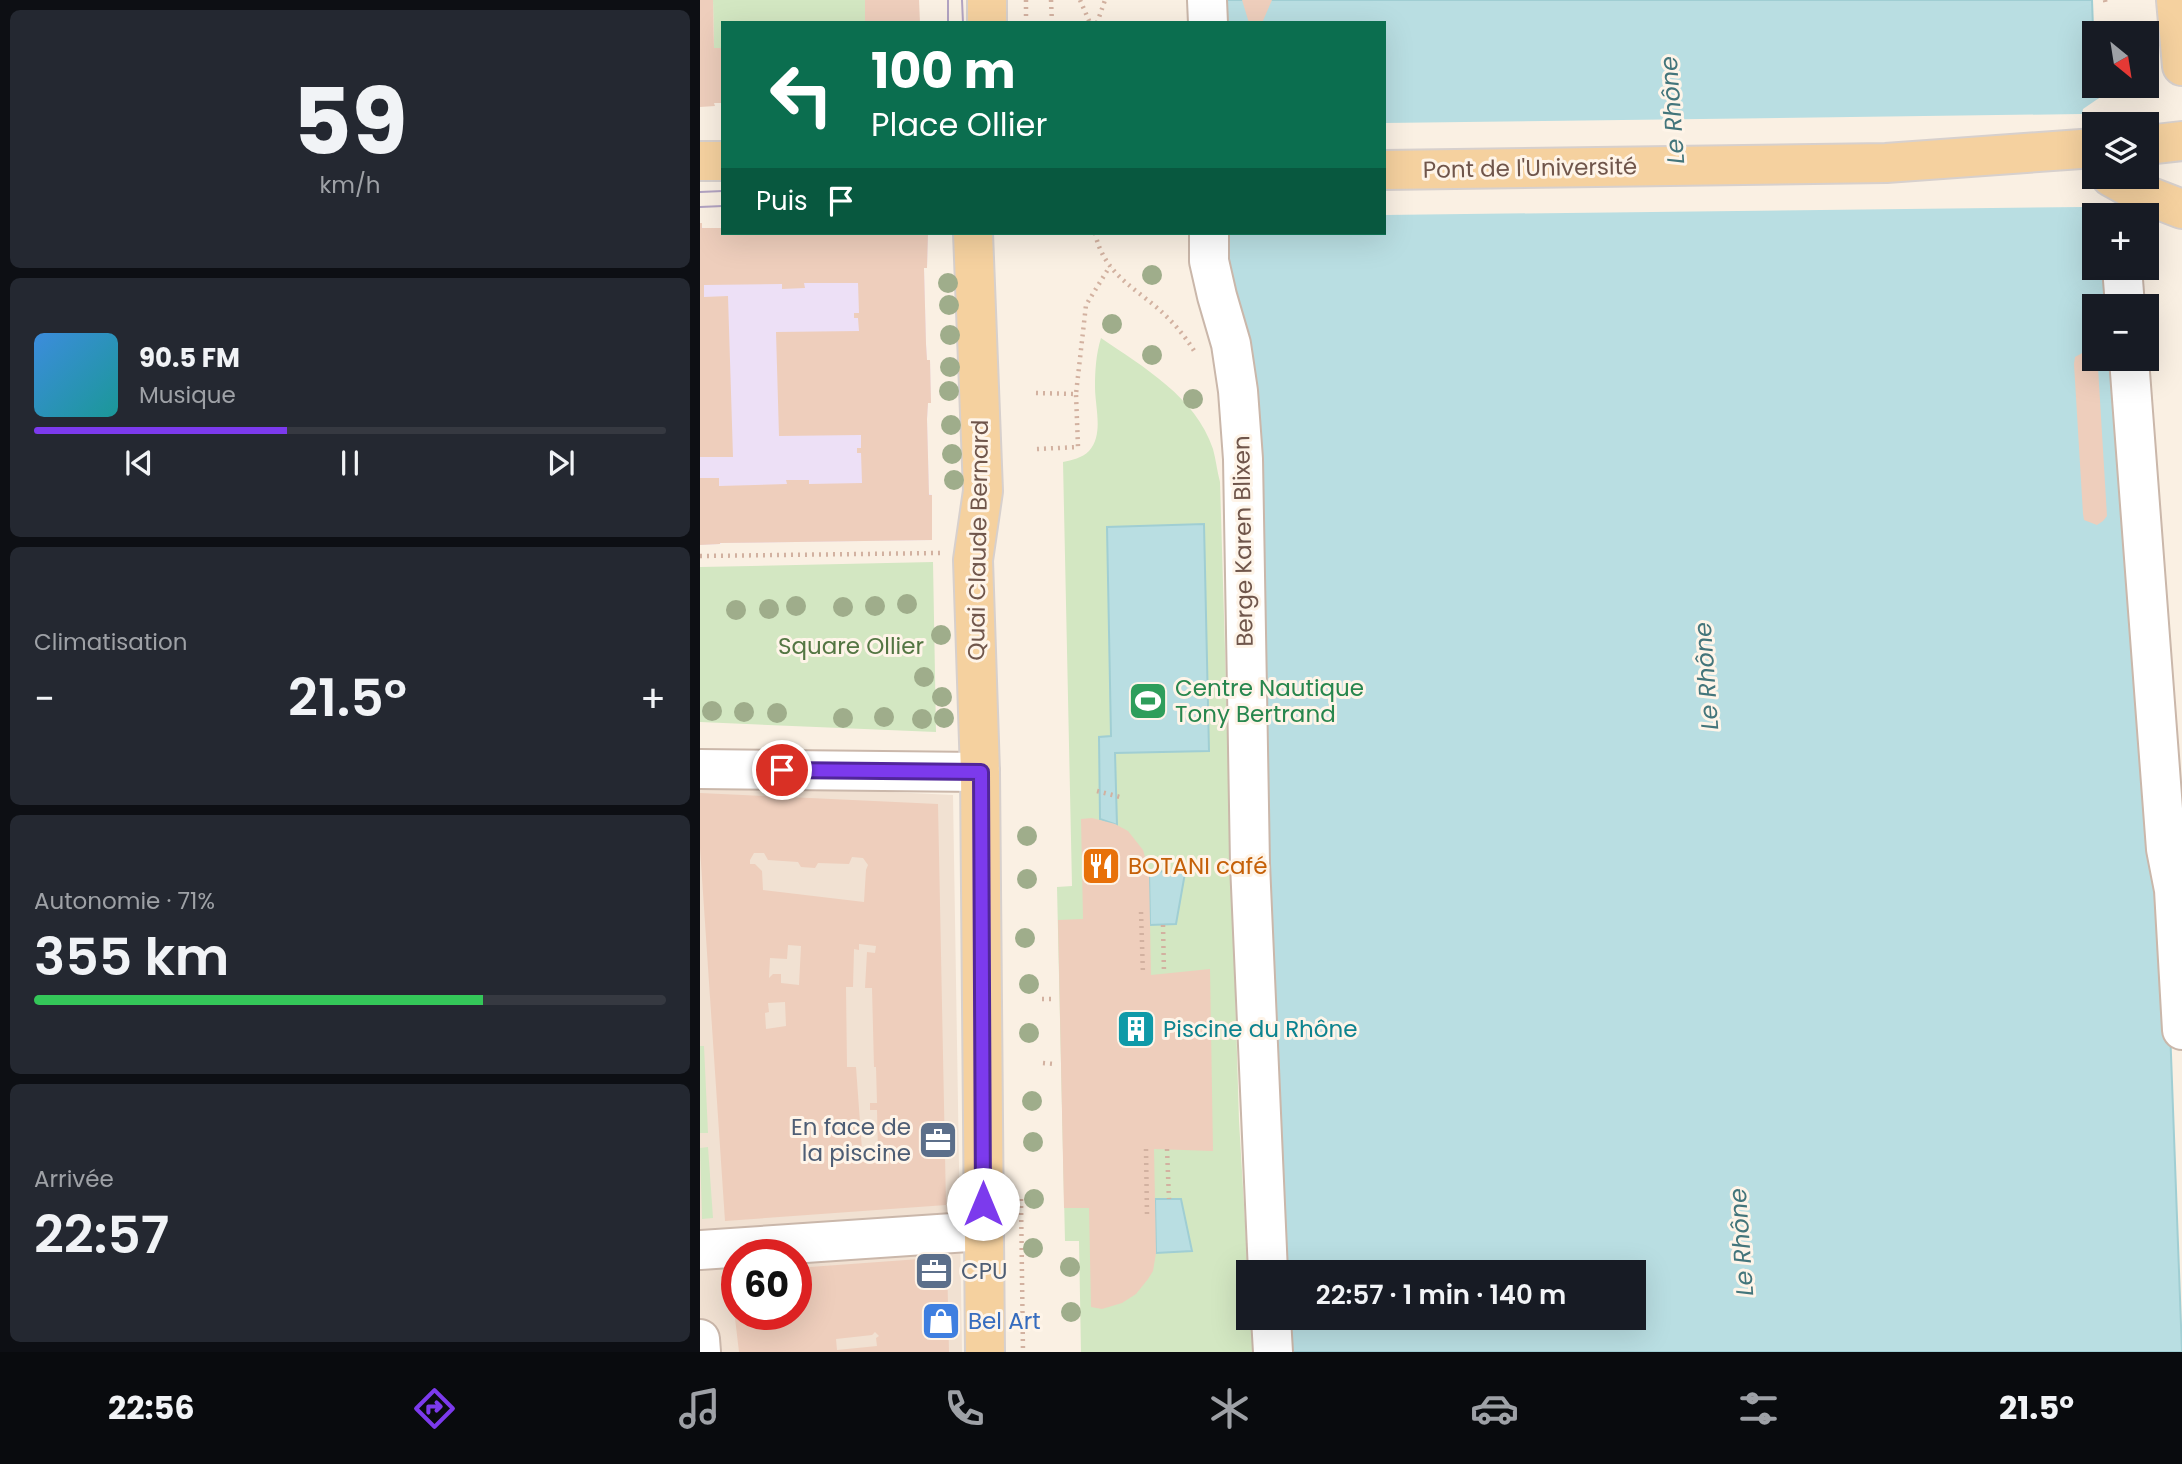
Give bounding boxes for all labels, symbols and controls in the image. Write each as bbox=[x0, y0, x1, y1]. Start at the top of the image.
north arrow bbox=[2082, 21, 2160, 98]
map controls bbox=[2082, 21, 2159, 371]
text: 100 m bbox=[871, 37, 1016, 105]
icon: left bbox=[756, 49, 847, 140]
water label: Le Rhône bbox=[1652, 55, 1692, 165]
text: 59 bbox=[292, 58, 408, 186]
text: Place Ollier bbox=[871, 102, 1047, 147]
button: layers bbox=[2082, 112, 2159, 189]
street label: Pont de l'Université bbox=[1422, 150, 1638, 186]
text: km/h bbox=[319, 169, 381, 201]
icon: arrive bbox=[822, 182, 860, 220]
text: Puis bbox=[756, 183, 808, 219]
button: + bbox=[2082, 203, 2159, 280]
button: − bbox=[2082, 294, 2159, 371]
text: 90.5 FM bbox=[139, 340, 240, 376]
text: Musique bbox=[139, 379, 236, 411]
street label: Quai Claude Bernard bbox=[960, 419, 996, 661]
street label: Berge Karen Blixen bbox=[1225, 435, 1261, 647]
icon: previous bbox=[120, 444, 158, 482]
icon: pause bbox=[331, 444, 369, 482]
icon: next bbox=[542, 444, 580, 482]
water label: Le Rhône bbox=[1686, 621, 1726, 731]
text: Climatisation bbox=[34, 626, 187, 658]
park label: Square Ollier bbox=[778, 630, 924, 662]
text: 21.5° bbox=[288, 661, 407, 734]
text: − bbox=[34, 672, 55, 725]
text: + bbox=[640, 672, 666, 725]
place label: Centre Nautique Tony Bertrand bbox=[1175, 672, 1364, 730]
sports icon: Centre Nautique Tony Bertrand bbox=[1127, 680, 1169, 722]
pin bbox=[752, 740, 812, 800]
icon: arrive bbox=[763, 751, 801, 789]
restaurant icon: BOTANI café bbox=[1080, 845, 1122, 887]
place label: BOTANI café bbox=[1128, 850, 1267, 882]
text: Autonomie · 71% bbox=[34, 885, 215, 917]
text: 355 km bbox=[34, 920, 229, 993]
building icon: Piscine du Rhône bbox=[1115, 1008, 1157, 1050]
place label: Piscine du Rhône bbox=[1163, 1013, 1358, 1045]
place label: En face de la piscine bbox=[791, 1111, 911, 1169]
office icon: En face de la piscine bbox=[917, 1119, 959, 1161]
text: Arrivée bbox=[34, 1163, 114, 1195]
position arrow bbox=[946, 1167, 1020, 1241]
water label: Le Rhône bbox=[1721, 1187, 1761, 1297]
text: 22:57 bbox=[34, 1198, 169, 1271]
speed limit sign: 60 bbox=[721, 1239, 812, 1330]
office icon: CPU bbox=[913, 1250, 955, 1292]
place label: CPU bbox=[961, 1255, 1008, 1287]
text: 22:57 · 1 min · 140 m bbox=[1316, 1277, 1566, 1313]
shop icon: Bel Art bbox=[920, 1300, 962, 1342]
place label: Bel Art bbox=[968, 1305, 1041, 1337]
icon: directions bbox=[410, 1384, 459, 1433]
icon: music bbox=[675, 1384, 724, 1433]
icon: phone bbox=[940, 1384, 989, 1433]
icon: climate bbox=[1205, 1384, 1254, 1433]
icon: car bbox=[1470, 1384, 1519, 1433]
icon: filters bbox=[1734, 1384, 1783, 1433]
text: 22:56 bbox=[108, 1385, 195, 1430]
text: 21.5° bbox=[1999, 1385, 2074, 1430]

